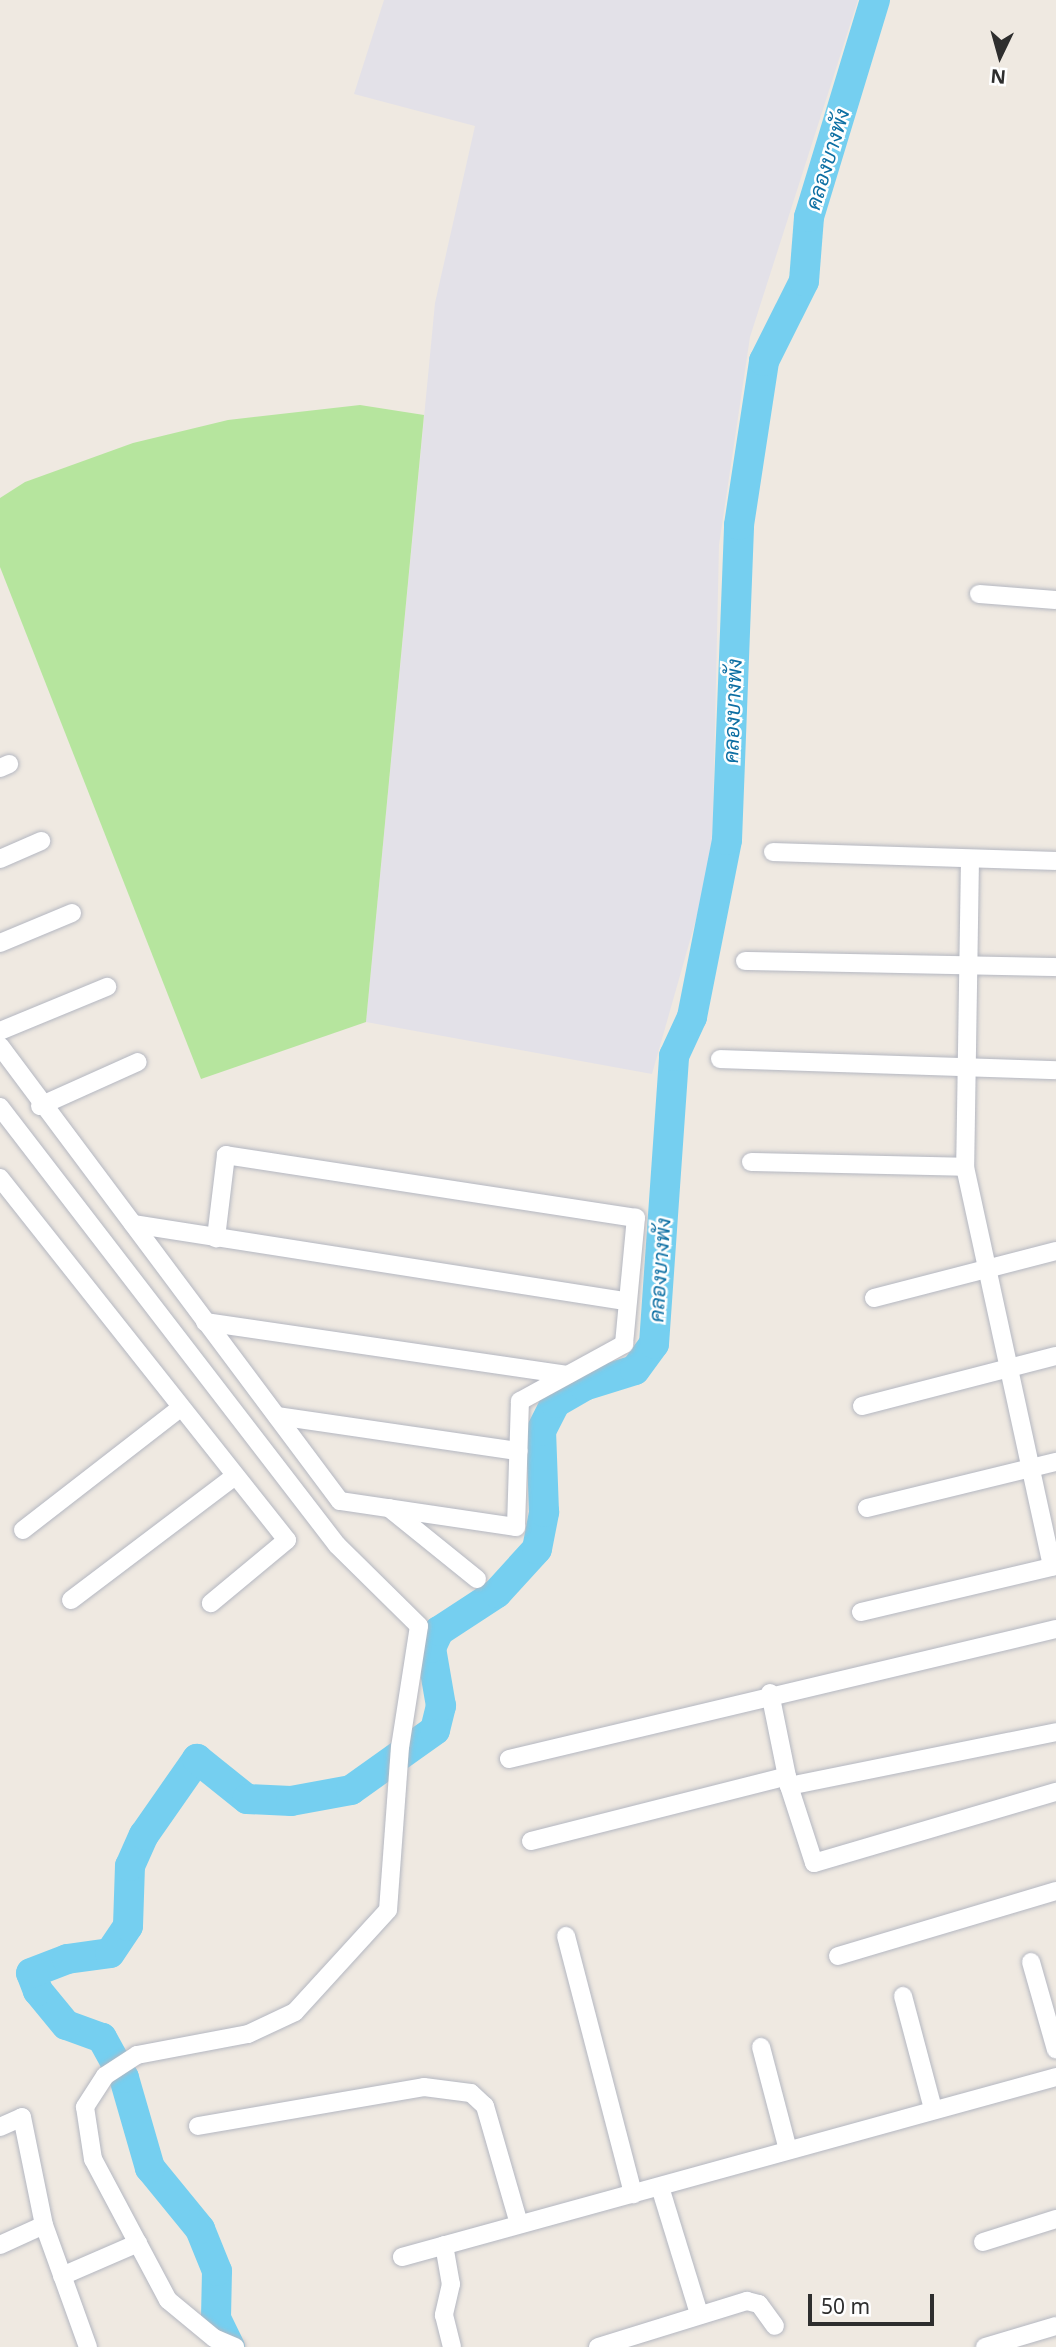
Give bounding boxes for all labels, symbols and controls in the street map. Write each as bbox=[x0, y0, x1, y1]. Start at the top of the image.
north arrow bbox=[965, 21, 1035, 91]
text: N bbox=[989, 63, 1007, 91]
water label: คลองบางพัง bbox=[800, 105, 854, 213]
water label: คลองบางพัง bbox=[718, 658, 746, 764]
water label: คลองบางพัง bbox=[643, 1217, 675, 1323]
scale bar bbox=[811, 2280, 937, 2324]
text: 50 m bbox=[821, 2292, 870, 2320]

